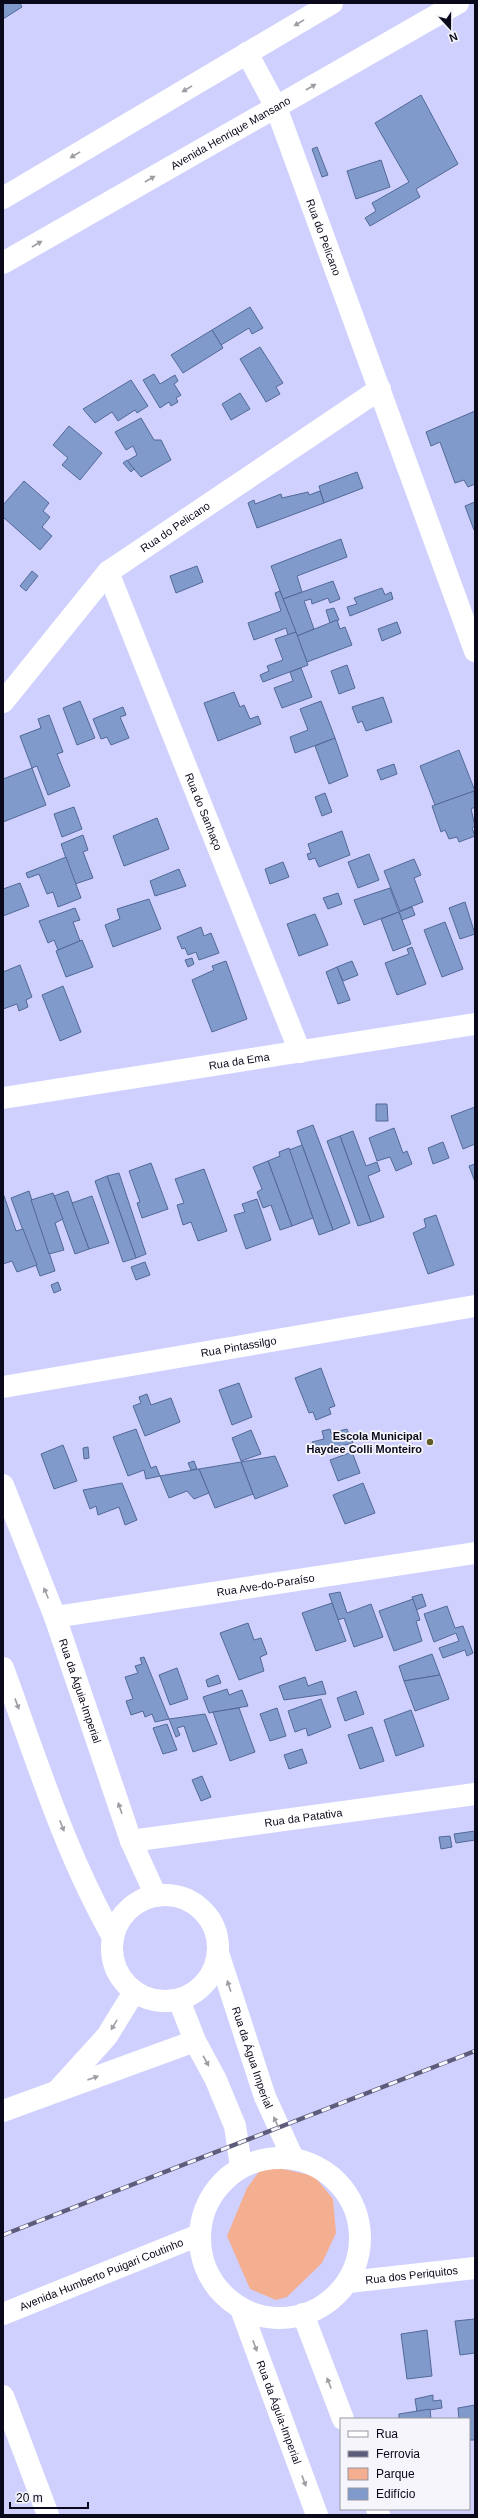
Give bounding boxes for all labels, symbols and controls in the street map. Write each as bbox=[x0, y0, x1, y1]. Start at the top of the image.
north arrow bbox=[430, 8, 470, 48]
one-way arrow bbox=[293, 19, 305, 26]
text: N bbox=[448, 30, 459, 44]
one-way arrow bbox=[305, 84, 317, 91]
one-way arrow bbox=[181, 86, 193, 93]
street label: Avenida Henrique Mansano bbox=[169, 94, 292, 172]
one-way arrow bbox=[69, 152, 81, 159]
one-way arrow bbox=[144, 176, 156, 183]
street label: Rua do Pelicano bbox=[304, 197, 343, 277]
one-way arrow bbox=[31, 241, 43, 248]
street label: Rua do Pelicano bbox=[138, 499, 212, 554]
street label: Rua do Sanhaço bbox=[183, 771, 225, 852]
street label: Rua da Ema bbox=[208, 1050, 271, 1072]
street label: Rua Pintassilgo bbox=[200, 1334, 277, 1359]
place label: Escola Municipal Haydee Colli Monteiro bbox=[306, 1430, 422, 1455]
marker: Escola Municipal Haydee Colli Monteiro bbox=[425, 1437, 435, 1447]
street label: Rua Ave-do-Paraíso bbox=[216, 1572, 315, 1598]
one-way arrow bbox=[43, 1587, 49, 1598]
street label: Rua da Águia-Imperial bbox=[57, 1637, 103, 1745]
one-way arrow bbox=[14, 1699, 20, 1711]
one-way arrow bbox=[117, 1802, 123, 1814]
street label: Rua da Patativa bbox=[264, 1806, 344, 1829]
one-way arrow bbox=[59, 1821, 65, 1833]
one-way arrow bbox=[225, 1980, 231, 1992]
street label: Rua da Água Imperial bbox=[230, 2005, 275, 2110]
one-way arrow bbox=[110, 2019, 117, 2031]
one-way arrow bbox=[202, 2055, 209, 2067]
one-way arrow bbox=[88, 2075, 100, 2081]
one-way arrow bbox=[273, 2116, 279, 2128]
street label: Avenida Humberto Puigari Coutinho bbox=[18, 2236, 185, 2313]
street label: Rua dos Periquitos bbox=[365, 2264, 459, 2286]
one-way arrow bbox=[252, 2340, 258, 2352]
street label: Rua da Águia-Imperial bbox=[254, 2359, 304, 2466]
one-way arrow bbox=[325, 2376, 331, 2388]
legend bbox=[340, 2418, 470, 2510]
text: Rua bbox=[376, 2427, 398, 2441]
text: Ferrovia bbox=[376, 2447, 420, 2461]
text: Parque bbox=[376, 2467, 415, 2481]
one-way arrow bbox=[302, 2475, 308, 2487]
scale bar bbox=[10, 2484, 88, 2510]
text: Edifício bbox=[376, 2487, 416, 2501]
text: 20 m bbox=[16, 2491, 43, 2505]

